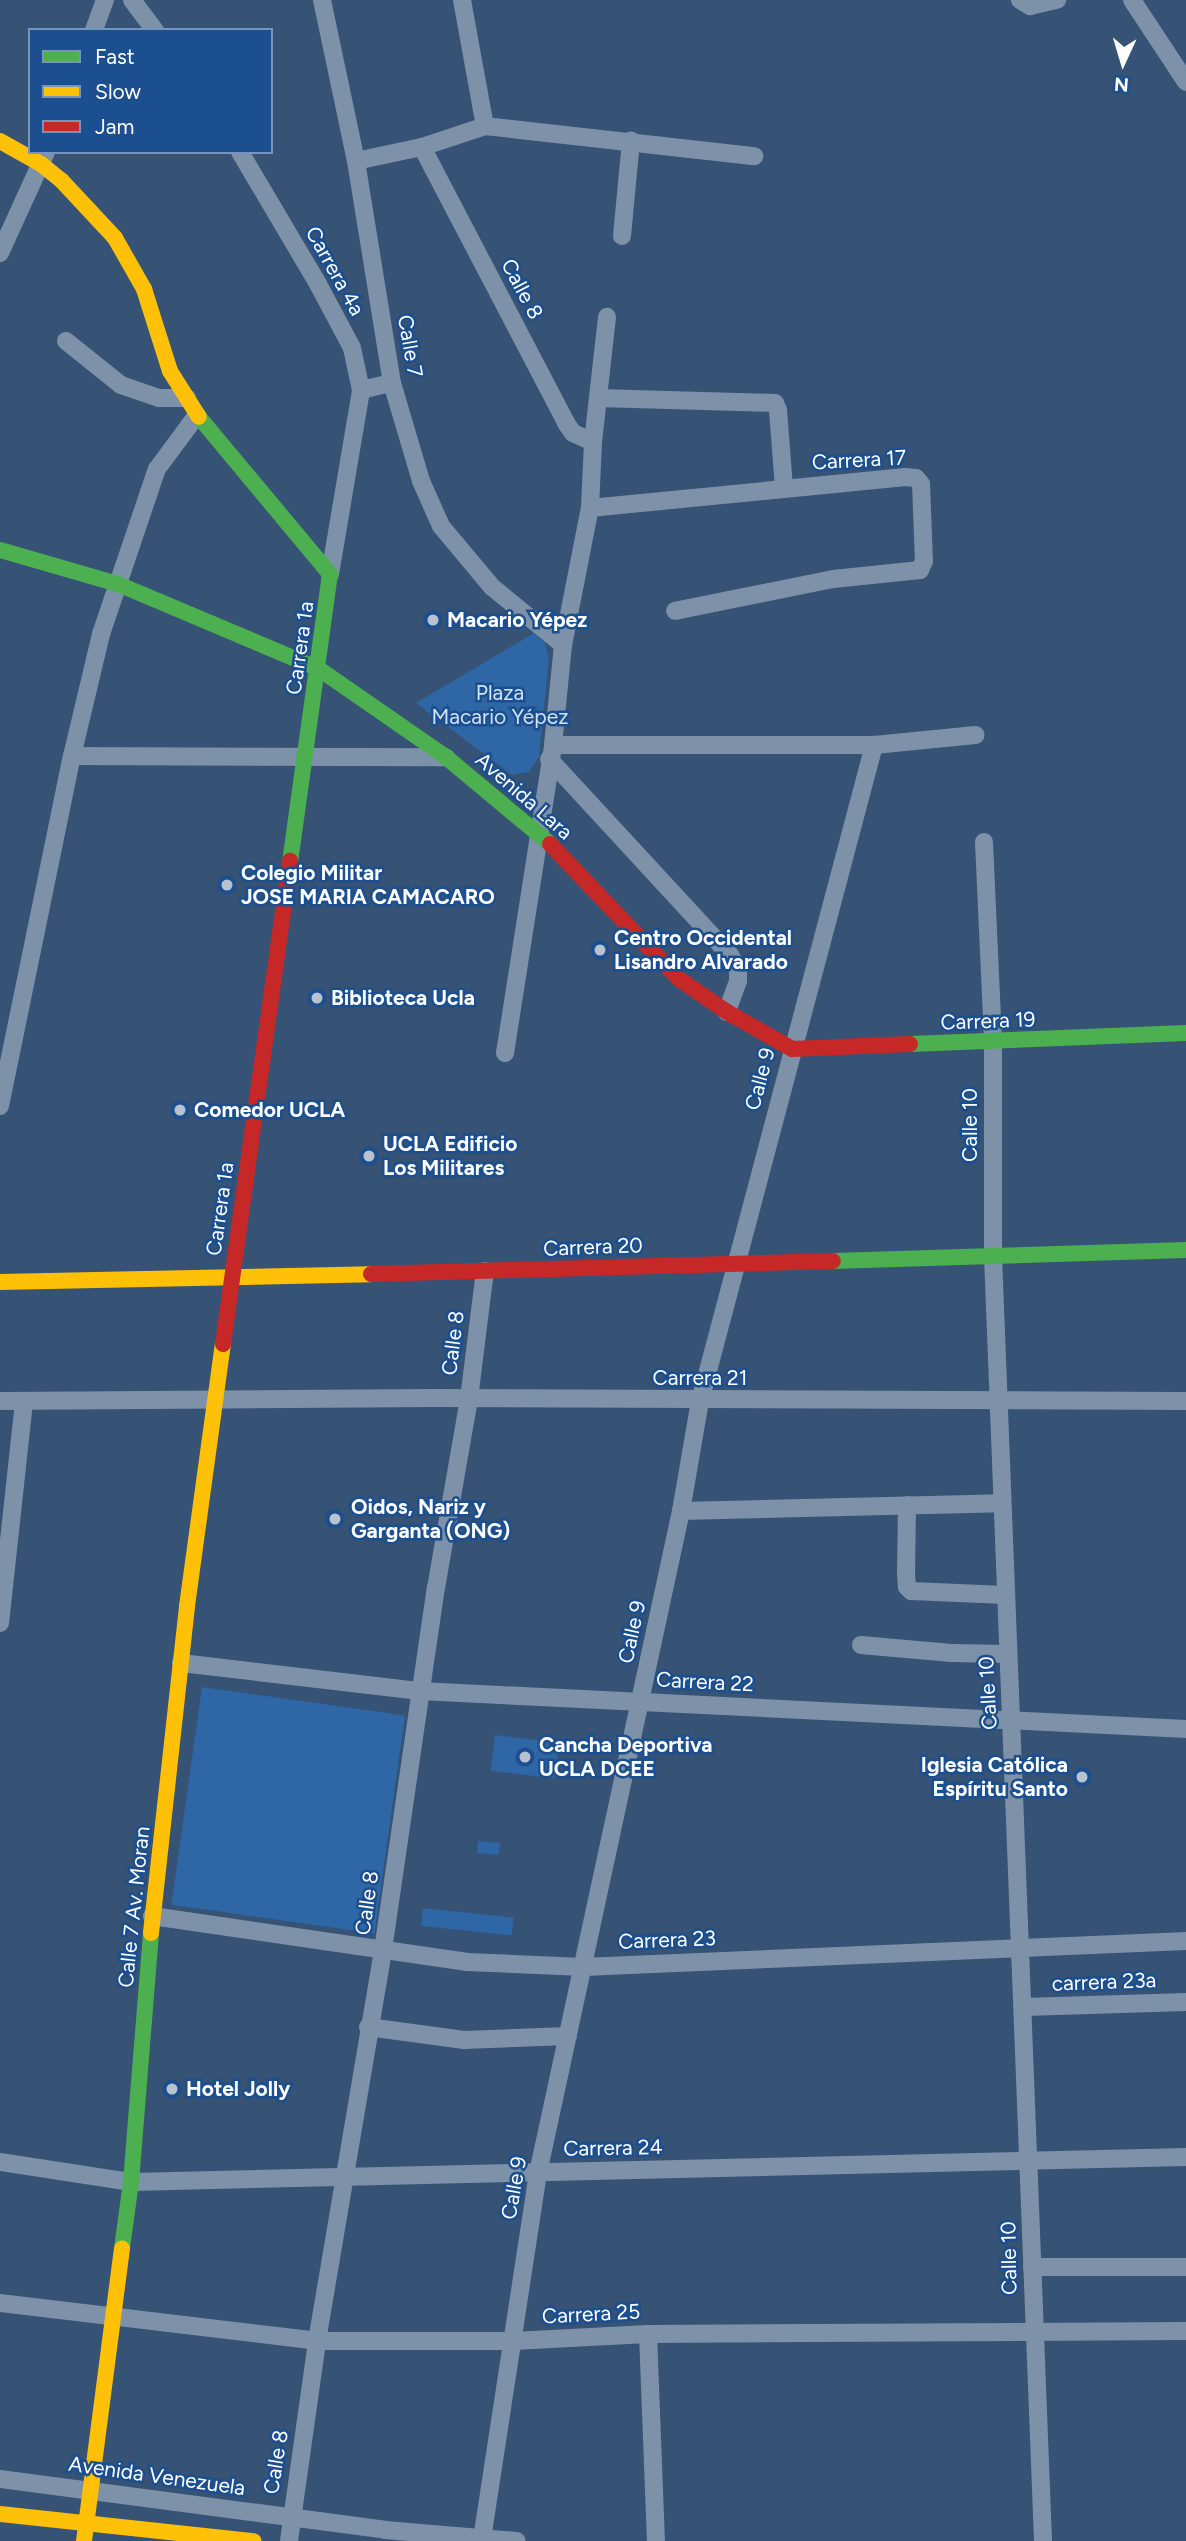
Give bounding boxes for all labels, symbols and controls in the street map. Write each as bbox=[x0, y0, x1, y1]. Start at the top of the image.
legend bbox=[28, 28, 273, 154]
north arrow bbox=[1088, 28, 1158, 98]
text: Fast bbox=[95, 44, 135, 69]
text: N bbox=[1113, 72, 1130, 96]
text: Slow bbox=[95, 79, 141, 104]
text: Jam bbox=[95, 114, 134, 139]
street label: Carrera 4a bbox=[300, 222, 370, 320]
street label: Calle 8 bbox=[496, 255, 548, 323]
street label: Calle 7 bbox=[392, 313, 428, 379]
street label: Carrera 17 bbox=[811, 445, 907, 475]
street label: Carrera 1a bbox=[281, 600, 319, 696]
place label: Macario Yépez bbox=[447, 607, 587, 633]
marker: Macario Yépez bbox=[425, 612, 441, 628]
park label: Plaza Macario Yépez bbox=[432, 680, 568, 730]
street label: Avenida Lara bbox=[470, 747, 578, 845]
place label: Colegio Militar JOSE MARIA CAMACARO bbox=[241, 860, 495, 910]
marker: Colegio Militar JOSE MARIA CAMACARO bbox=[219, 877, 235, 893]
place label: Centro Occidental Lisandro Alvarado bbox=[614, 925, 792, 975]
marker: Centro Occidental Lisandro Alvarado bbox=[592, 942, 608, 958]
place label: Biblioteca Ucla bbox=[331, 985, 475, 1011]
marker: Biblioteca Ucla bbox=[309, 990, 325, 1006]
street label: Carrera 19 bbox=[940, 1007, 1036, 1035]
street label: Calle 9 bbox=[740, 1045, 780, 1113]
street label: Calle 10 bbox=[957, 1088, 983, 1162]
place label: Comedor UCLA bbox=[194, 1097, 345, 1123]
marker: Comedor UCLA bbox=[172, 1102, 188, 1118]
place label: UCLA Edificio Los Militares bbox=[383, 1131, 518, 1181]
marker: UCLA Edificio Los Militares bbox=[361, 1148, 377, 1164]
street label: Carrera 1a bbox=[201, 1161, 239, 1257]
street label: Carrera 20 bbox=[543, 1233, 643, 1261]
street label: Calle 8 bbox=[437, 1309, 469, 1377]
street label: Carrera 21 bbox=[653, 1365, 747, 1391]
place label: Oidos, Nariz y Garganta (ONG) bbox=[351, 1494, 510, 1544]
marker: Oidos, Nariz y Garganta (ONG) bbox=[325, 1509, 345, 1529]
street label: Calle 9 bbox=[613, 1598, 651, 1666]
street label: Calle 10 bbox=[973, 1655, 1003, 1731]
street label: Carrera 22 bbox=[655, 1667, 755, 1697]
place label: Cancha Deportiva UCLA DCEE bbox=[539, 1732, 713, 1782]
marker: Cancha Deportiva UCLA DCEE bbox=[517, 1749, 533, 1765]
place label: Iglesia Católica Espíritu Santo bbox=[921, 1752, 1068, 1802]
marker: Iglesia Católica Espíritu Santo bbox=[1074, 1769, 1090, 1785]
street label: Calle 7 Av. Moran bbox=[113, 1825, 155, 1989]
street label: Calle 8 bbox=[350, 1869, 384, 1937]
street label: Carrera 23 bbox=[618, 1926, 716, 1954]
street label: carrera 23a bbox=[1051, 1968, 1157, 1996]
place label: Hotel Jolly bbox=[186, 2076, 290, 2102]
marker: Hotel Jolly bbox=[164, 2081, 180, 2097]
street label: Carrera 24 bbox=[563, 2135, 663, 2161]
street label: Calle 9 bbox=[496, 2154, 532, 2222]
street label: Calle 10 bbox=[996, 2221, 1022, 2295]
street label: Carrera 25 bbox=[541, 2299, 641, 2329]
street label: Calle 8 bbox=[258, 2428, 294, 2496]
street label: Avenida Venezuela bbox=[67, 2451, 247, 2501]

